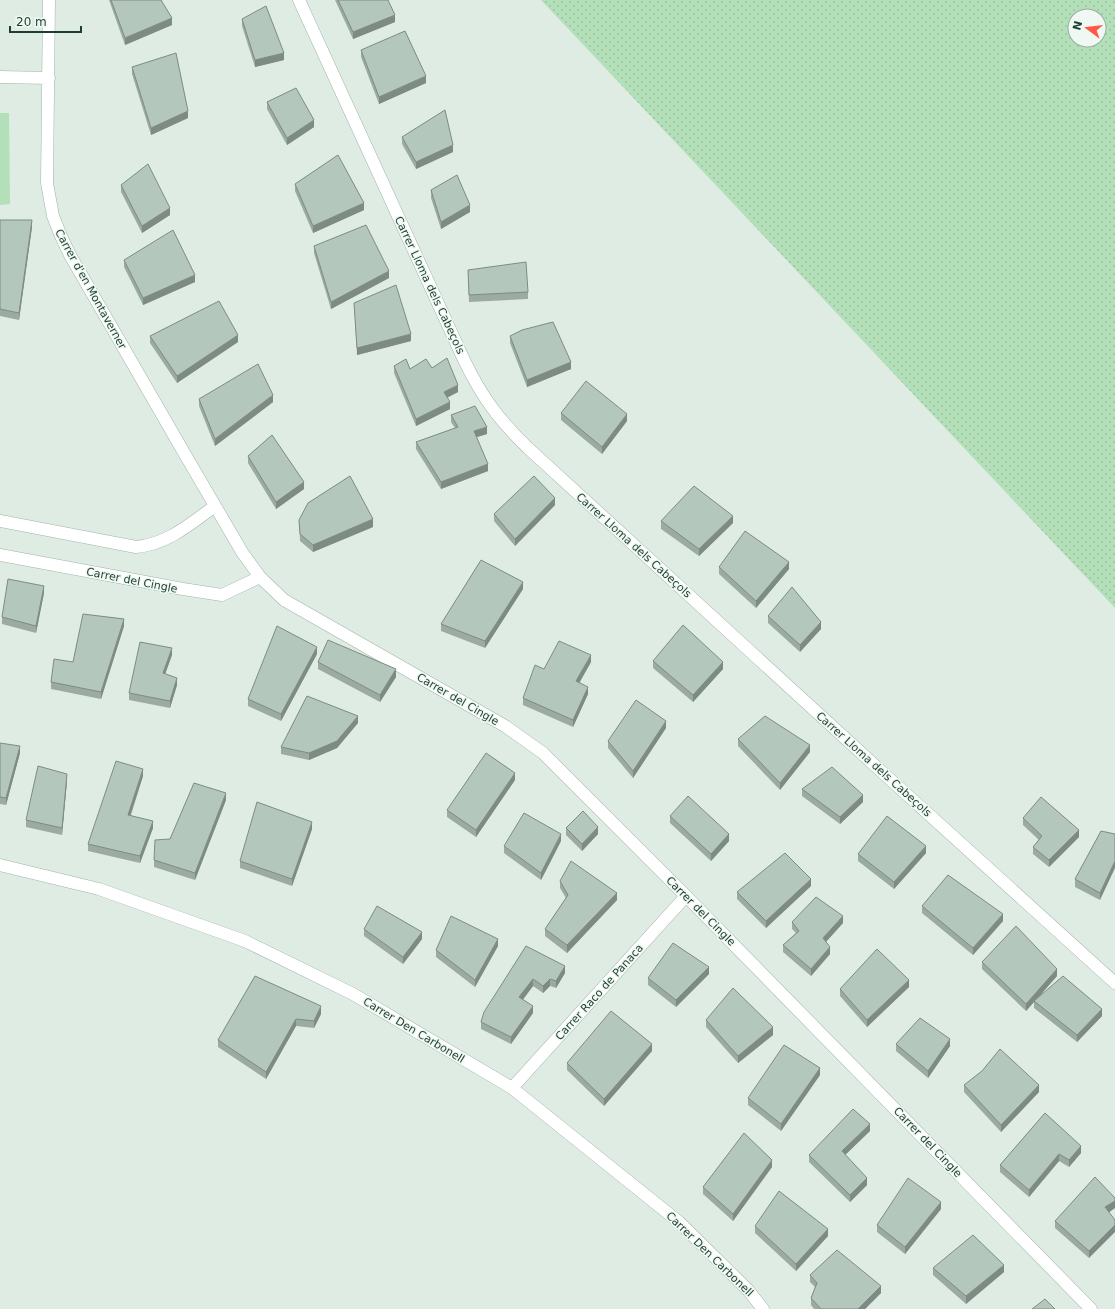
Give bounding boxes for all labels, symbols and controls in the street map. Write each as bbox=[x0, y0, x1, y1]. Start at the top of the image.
scale bar bbox=[10, 8, 81, 34]
north arrow bbox=[1067, 8, 1107, 48]
text: 20 m bbox=[16, 15, 47, 29]
text: N bbox=[1070, 19, 1085, 32]
street label: Carrer Lloma dels Cabeçols bbox=[392, 214, 467, 356]
street label: Carrer d'en Montaverner bbox=[52, 227, 129, 352]
street label: Carrer Lloma dels Cabeçols bbox=[573, 490, 694, 601]
street label: Carrer del Cingle bbox=[85, 565, 179, 596]
street label: Carrer del Cingle bbox=[414, 671, 501, 728]
street label: Carrer Lloma dels Cabeçols bbox=[813, 709, 934, 820]
street label: Carrer del Cingle bbox=[663, 874, 738, 949]
street label: Carrer Raco de Panaca bbox=[553, 942, 646, 1043]
street label: Carrer Den Carbonell bbox=[361, 995, 467, 1066]
street label: Carrer del Cingle bbox=[891, 1105, 965, 1180]
street label: Carrer Den Carbonell bbox=[663, 1209, 756, 1299]

